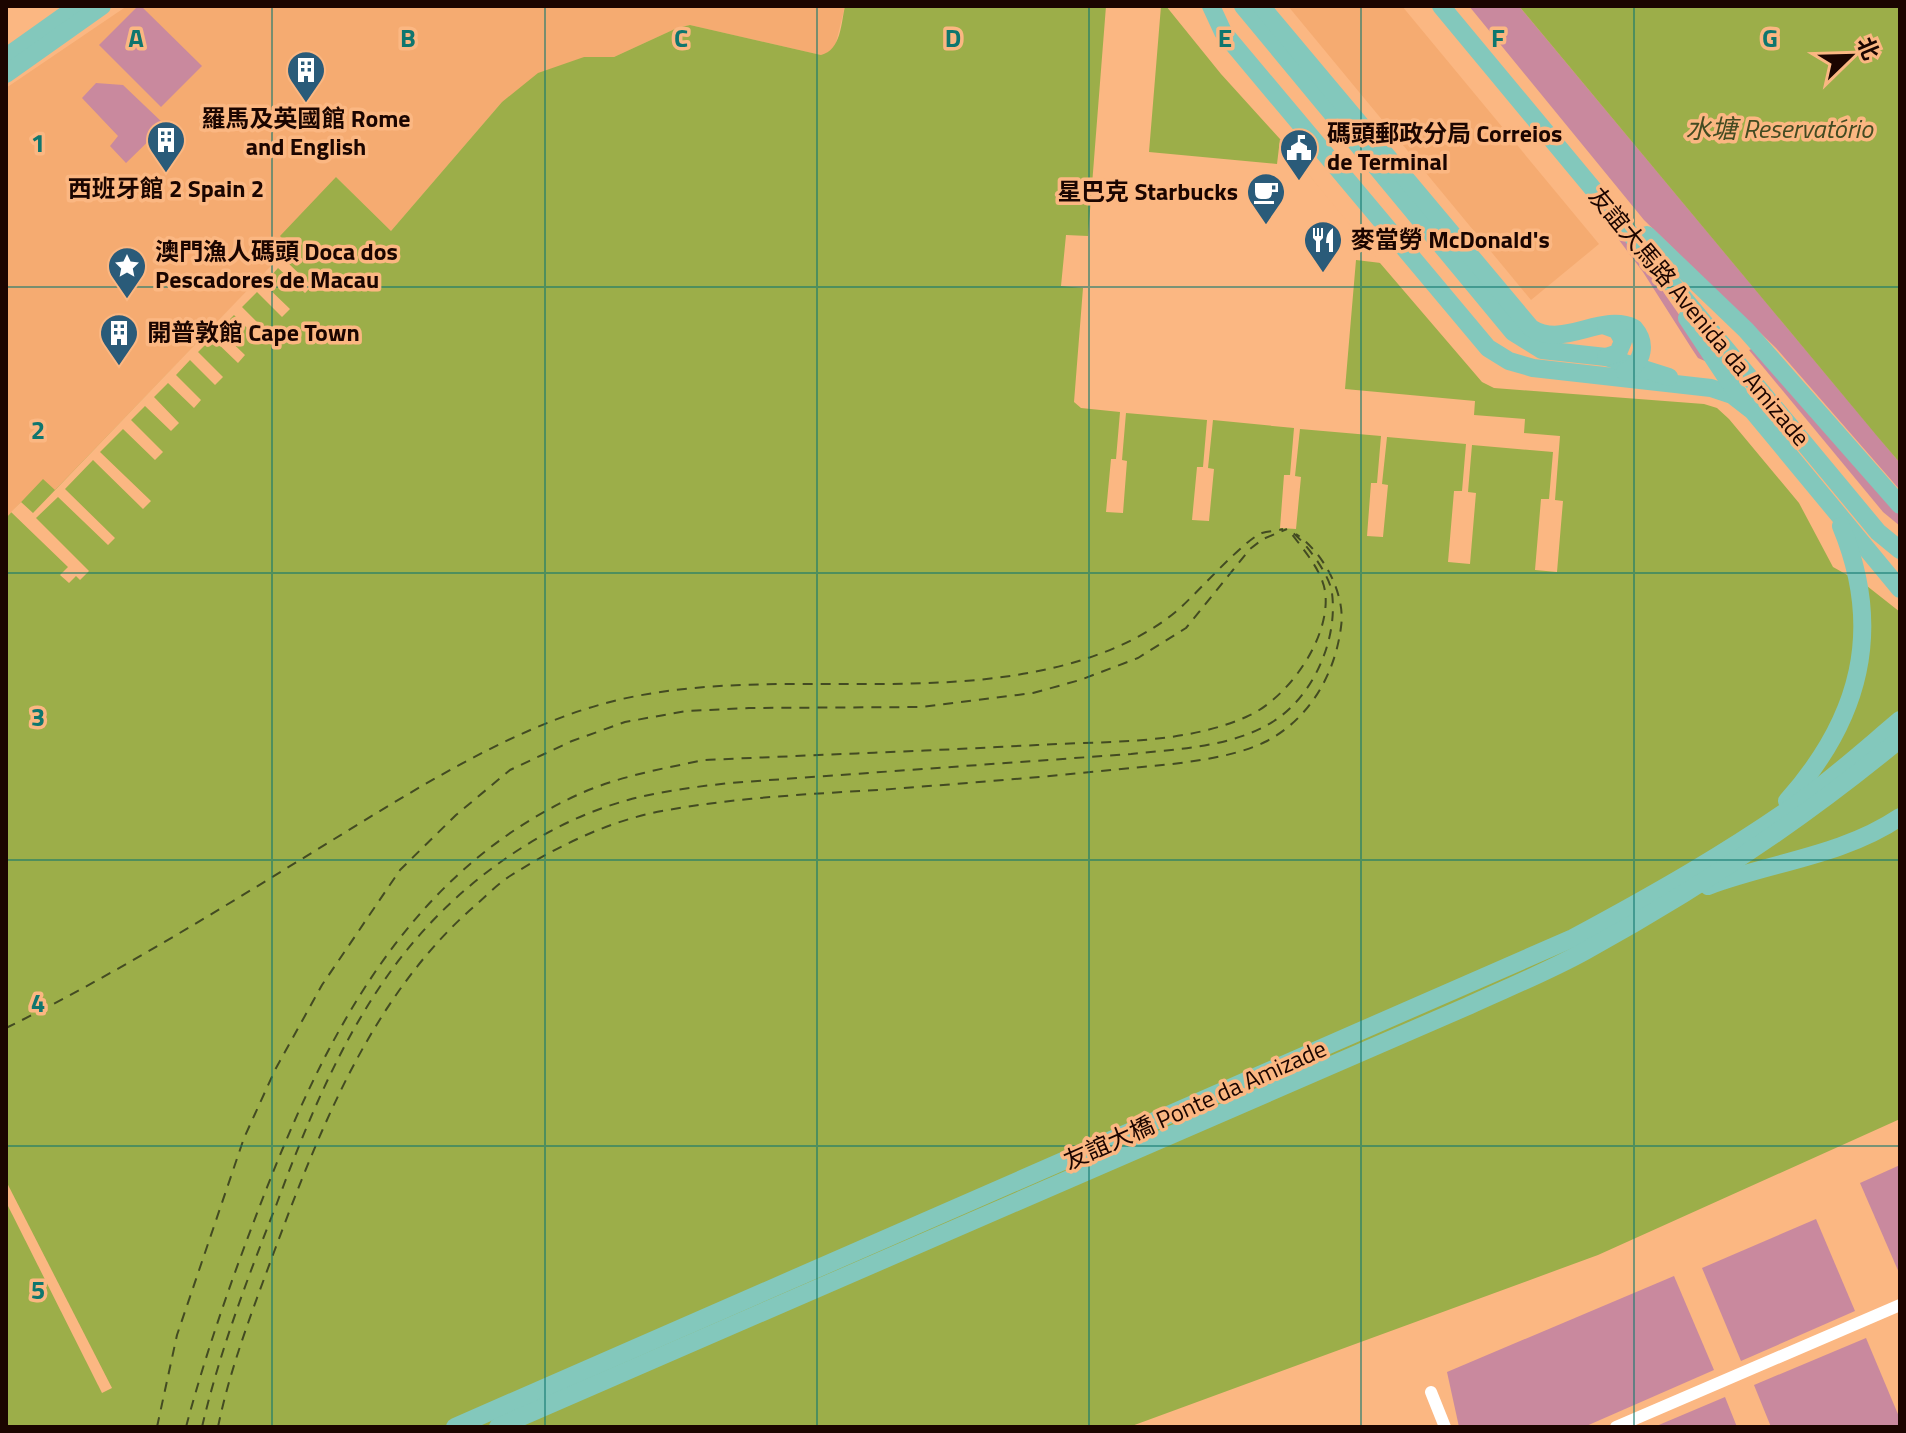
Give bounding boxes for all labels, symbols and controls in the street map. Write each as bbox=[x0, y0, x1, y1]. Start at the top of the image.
north arrow bbox=[1810, 16, 1890, 96]
text: A bbox=[128, 18, 144, 57]
text: B bbox=[400, 18, 416, 57]
text: C bbox=[674, 18, 688, 57]
text: D bbox=[945, 18, 961, 57]
text: E bbox=[1218, 18, 1232, 57]
text: F bbox=[1491, 18, 1505, 57]
text: G bbox=[1762, 18, 1778, 57]
text: 北 bbox=[1848, 31, 1888, 65]
building icon: 羅馬及英國館 Rome and English bbox=[285, 49, 327, 104]
place label: 羅馬及英國館 Rome and English bbox=[201, 100, 411, 164]
water label: 水塘 Reservatório bbox=[1685, 109, 1874, 148]
place label: 碼頭郵政分局 Correios de Terminal bbox=[1327, 115, 1562, 179]
building icon: 西班牙館 2 Spain 2 bbox=[145, 119, 187, 174]
text: 1 bbox=[31, 123, 45, 162]
public building icon: 碼頭郵政分局 Correios de Terminal bbox=[1278, 127, 1320, 182]
place label: 西班牙館 2 Spain 2 bbox=[68, 170, 264, 206]
cafe icon: 星巴克 Starbucks bbox=[1245, 171, 1287, 226]
place label: 星巴克 Starbucks bbox=[1057, 173, 1238, 209]
street label: 友誼大馬路 Avenida da Amizade bbox=[1581, 179, 1819, 454]
restaurant icon: 麥當勞 McDonald's bbox=[1302, 219, 1344, 274]
place label: 麥當勞 McDonald's bbox=[1351, 221, 1550, 257]
place label: 澳門漁人碼頭 Doca dos Pescadores de Macau bbox=[155, 233, 398, 297]
place icon: 澳門漁人碼頭 Doca dos Pescadores de Macau bbox=[106, 245, 148, 300]
building icon: 開普敦館 Cape Town bbox=[98, 312, 140, 367]
place label: 開普敦館 Cape Town bbox=[147, 314, 360, 350]
text: 2 bbox=[31, 410, 45, 449]
text: 3 bbox=[31, 697, 45, 736]
text: 4 bbox=[31, 983, 45, 1022]
street label: 友誼大橋 Ponte da Amizade bbox=[1057, 1030, 1332, 1178]
text: 5 bbox=[31, 1270, 45, 1309]

